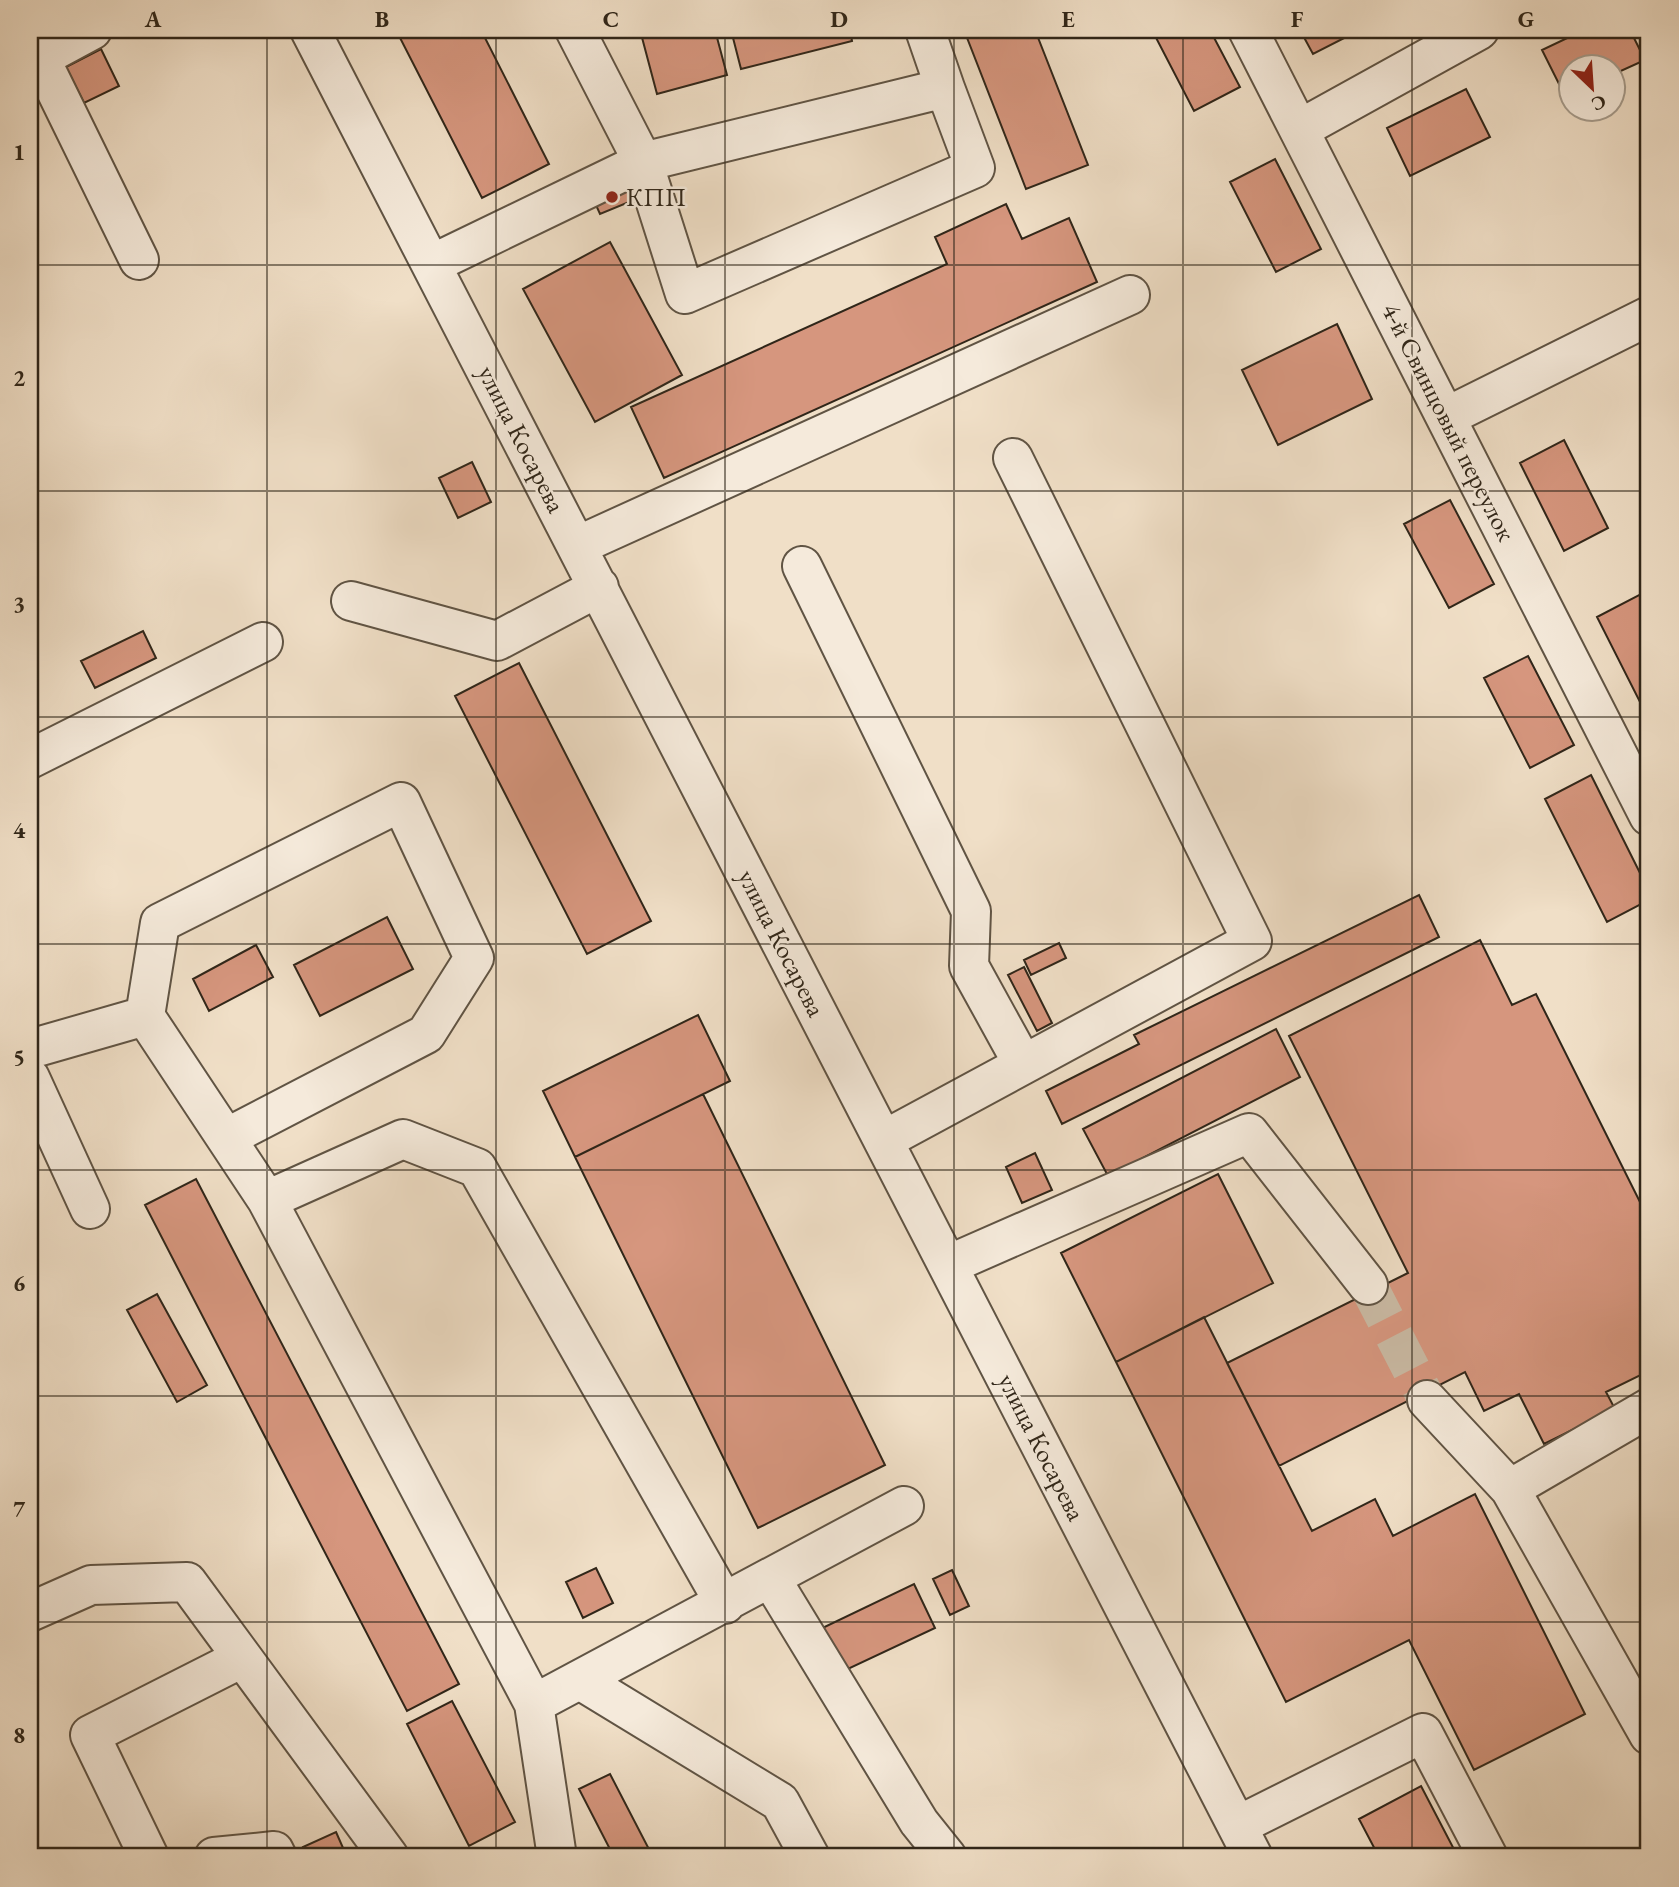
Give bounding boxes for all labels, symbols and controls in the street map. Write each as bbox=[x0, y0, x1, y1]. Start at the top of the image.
text: A bbox=[144, 4, 162, 34]
text: B bbox=[375, 4, 389, 34]
text: C bbox=[603, 4, 619, 34]
text: D bbox=[830, 4, 848, 34]
text: E bbox=[1061, 4, 1075, 34]
text: F bbox=[1291, 4, 1304, 34]
text: G bbox=[1518, 4, 1534, 34]
north arrow bbox=[1556, 52, 1626, 122]
text: С bbox=[1588, 89, 1610, 117]
text: 1 bbox=[13, 137, 25, 167]
place label: КПП bbox=[626, 180, 686, 214]
marker: КПП bbox=[604, 189, 620, 205]
street label: 4-й Свинцовый переулок bbox=[1374, 297, 1524, 547]
street label: улица Косарева bbox=[470, 360, 574, 519]
text: 2 bbox=[13, 363, 25, 393]
text: 3 bbox=[13, 589, 25, 619]
text: 4 bbox=[13, 815, 26, 845]
street label: улица Косарева bbox=[730, 864, 834, 1023]
text: 5 bbox=[13, 1042, 25, 1072]
text: 6 bbox=[13, 1268, 25, 1298]
street label: улица Косарева bbox=[990, 1368, 1094, 1527]
text: 7 bbox=[13, 1494, 26, 1524]
text: 8 bbox=[13, 1720, 25, 1750]

